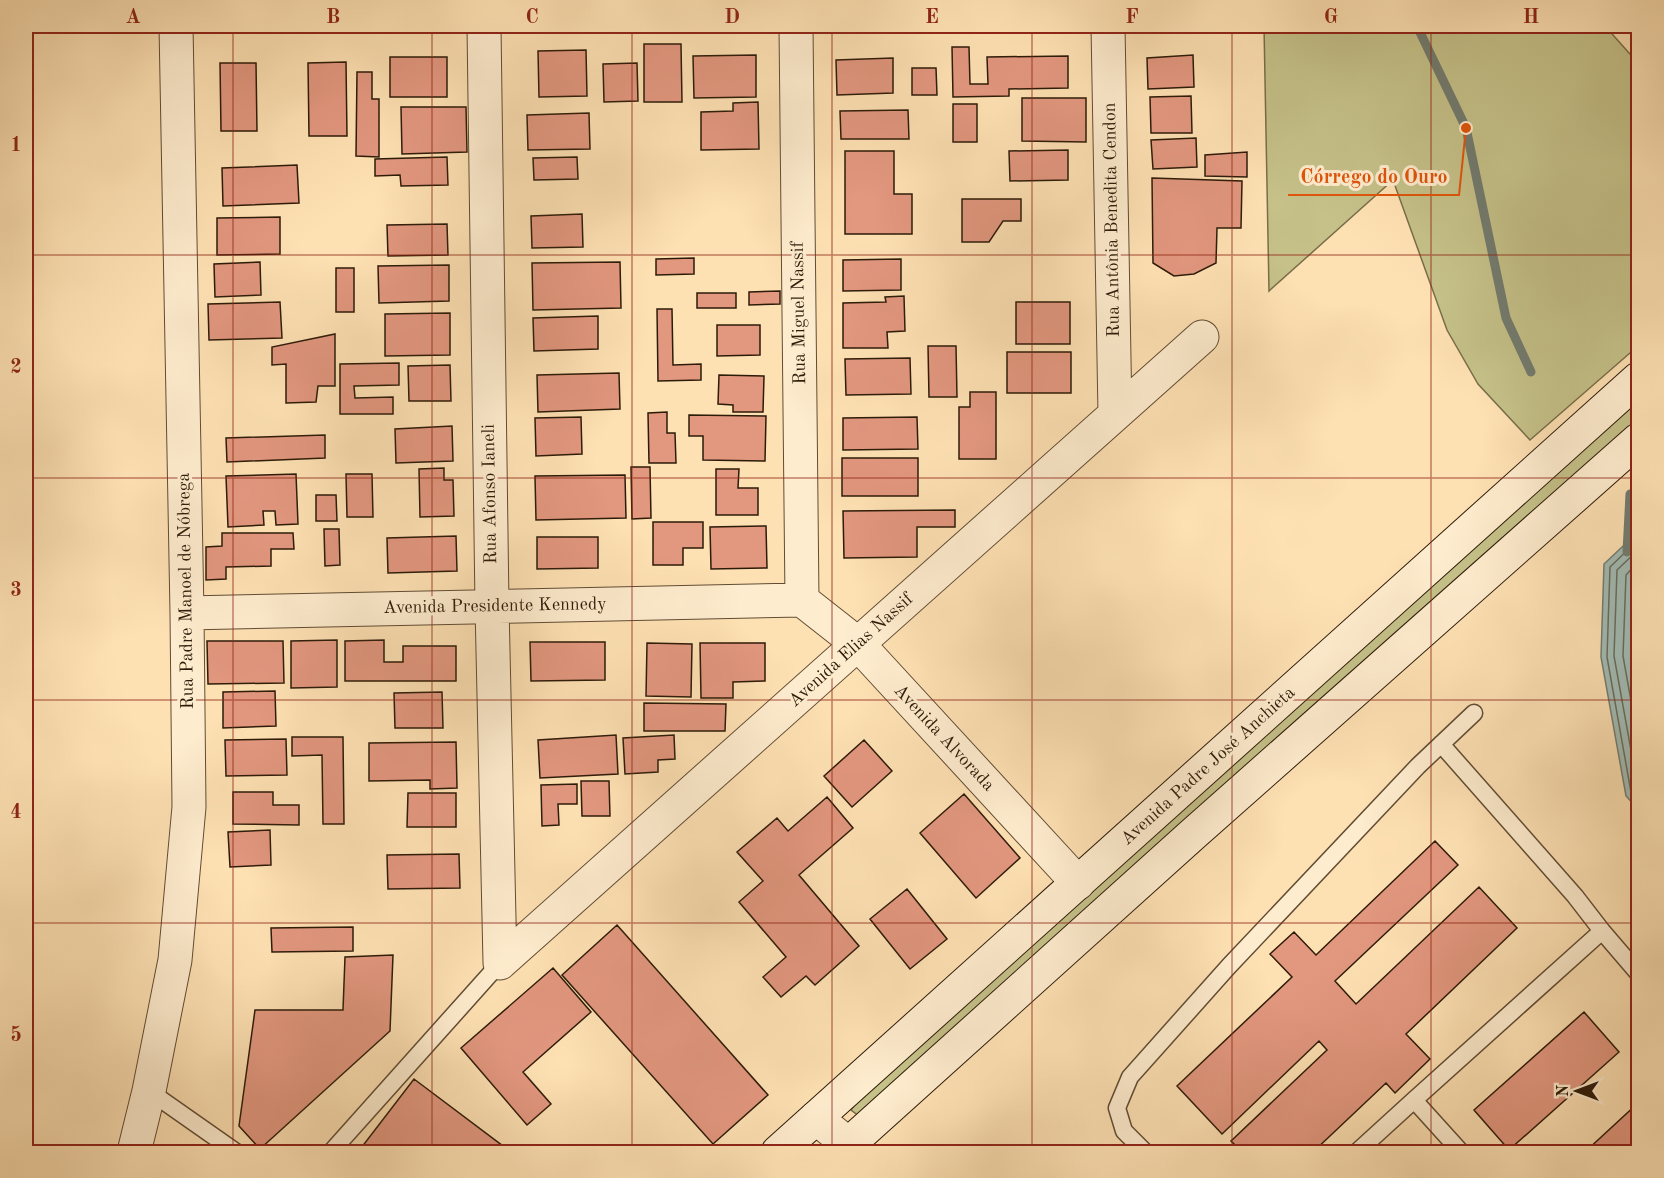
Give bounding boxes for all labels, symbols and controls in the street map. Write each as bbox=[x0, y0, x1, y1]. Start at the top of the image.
text: A bbox=[125, 8, 141, 28]
text: B bbox=[326, 8, 340, 28]
text: C bbox=[525, 8, 539, 28]
text: D bbox=[724, 8, 740, 28]
text: E bbox=[925, 8, 939, 28]
text: F bbox=[1125, 8, 1139, 28]
text: G bbox=[1324, 8, 1338, 28]
text: H bbox=[1523, 8, 1539, 28]
street label: Rua Antônia Benedita Cendon bbox=[1101, 102, 1123, 338]
text: 1 bbox=[10, 136, 22, 156]
callout: Córrego do Ouro bbox=[1288, 157, 1459, 195]
text: Córrego do Ouro bbox=[1300, 168, 1448, 188]
street label: Rua Miguel Nassif bbox=[789, 240, 809, 385]
text: 2 bbox=[10, 358, 22, 378]
street label: Rua Afonso Ianeli bbox=[480, 424, 500, 564]
street label: Rua Padre Manoel de Nóbrega bbox=[175, 472, 197, 709]
text: 3 bbox=[10, 581, 22, 601]
street label: Avenida Elias Nassif bbox=[785, 589, 917, 710]
street label: Avenida Presidente Kennedy bbox=[383, 595, 607, 617]
street label: Avenida Alvorada bbox=[890, 681, 998, 795]
street label: Avenida Padre José Anchieta bbox=[1118, 683, 1298, 849]
text: 4 bbox=[10, 803, 22, 823]
text: 5 bbox=[10, 1025, 22, 1046]
north arrow bbox=[1547, 1061, 1607, 1121]
text: N bbox=[1556, 1084, 1572, 1097]

